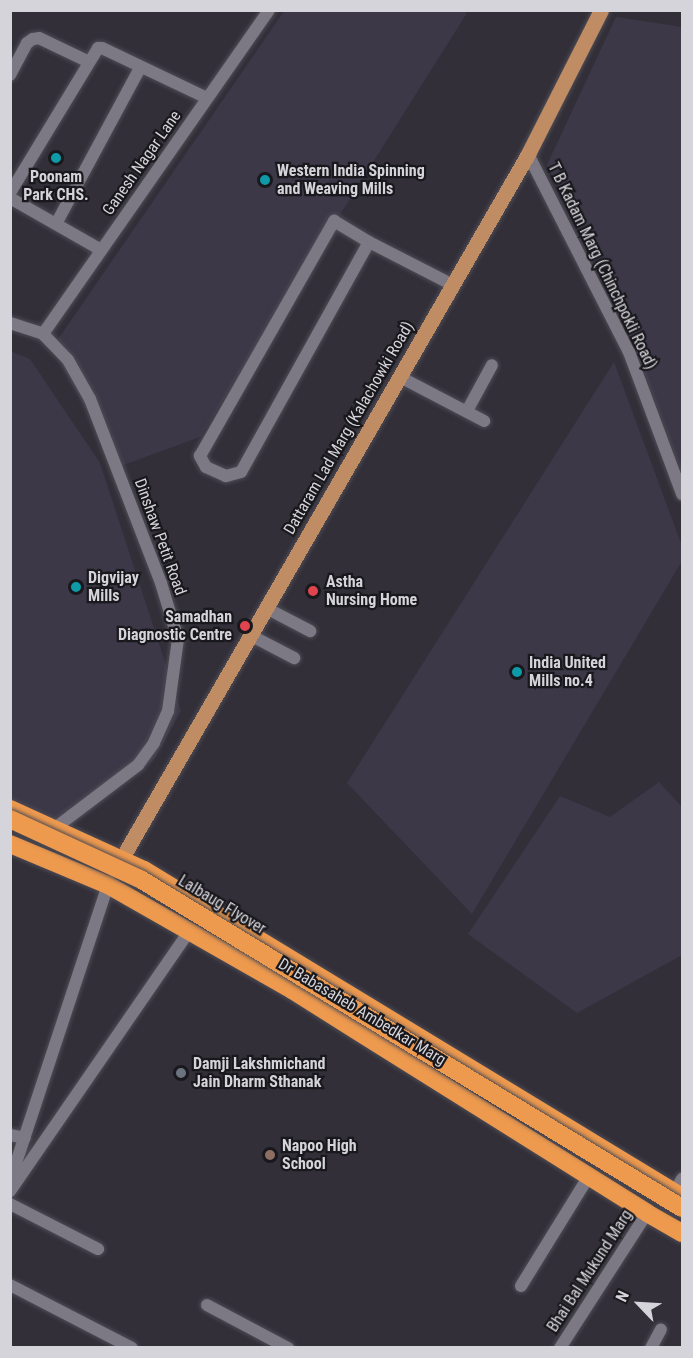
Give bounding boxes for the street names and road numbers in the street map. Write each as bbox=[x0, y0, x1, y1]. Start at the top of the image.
street label: Ganesh Nagar Lane bbox=[99, 107, 185, 219]
street label: T B Kadam Marg (Chinchpokli Road) bbox=[543, 159, 661, 373]
street label: Dattaram Lad Marg (Kalachowki Road) bbox=[280, 318, 418, 538]
street label: Dinshaw Petit Road bbox=[130, 476, 190, 598]
street label: Lalbaug Flyover bbox=[175, 871, 269, 939]
street label: Dr Babasaheb Ambedkar Marg bbox=[275, 954, 449, 1070]
street label: Bhai Bal Mukund Marg bbox=[543, 1206, 637, 1336]

